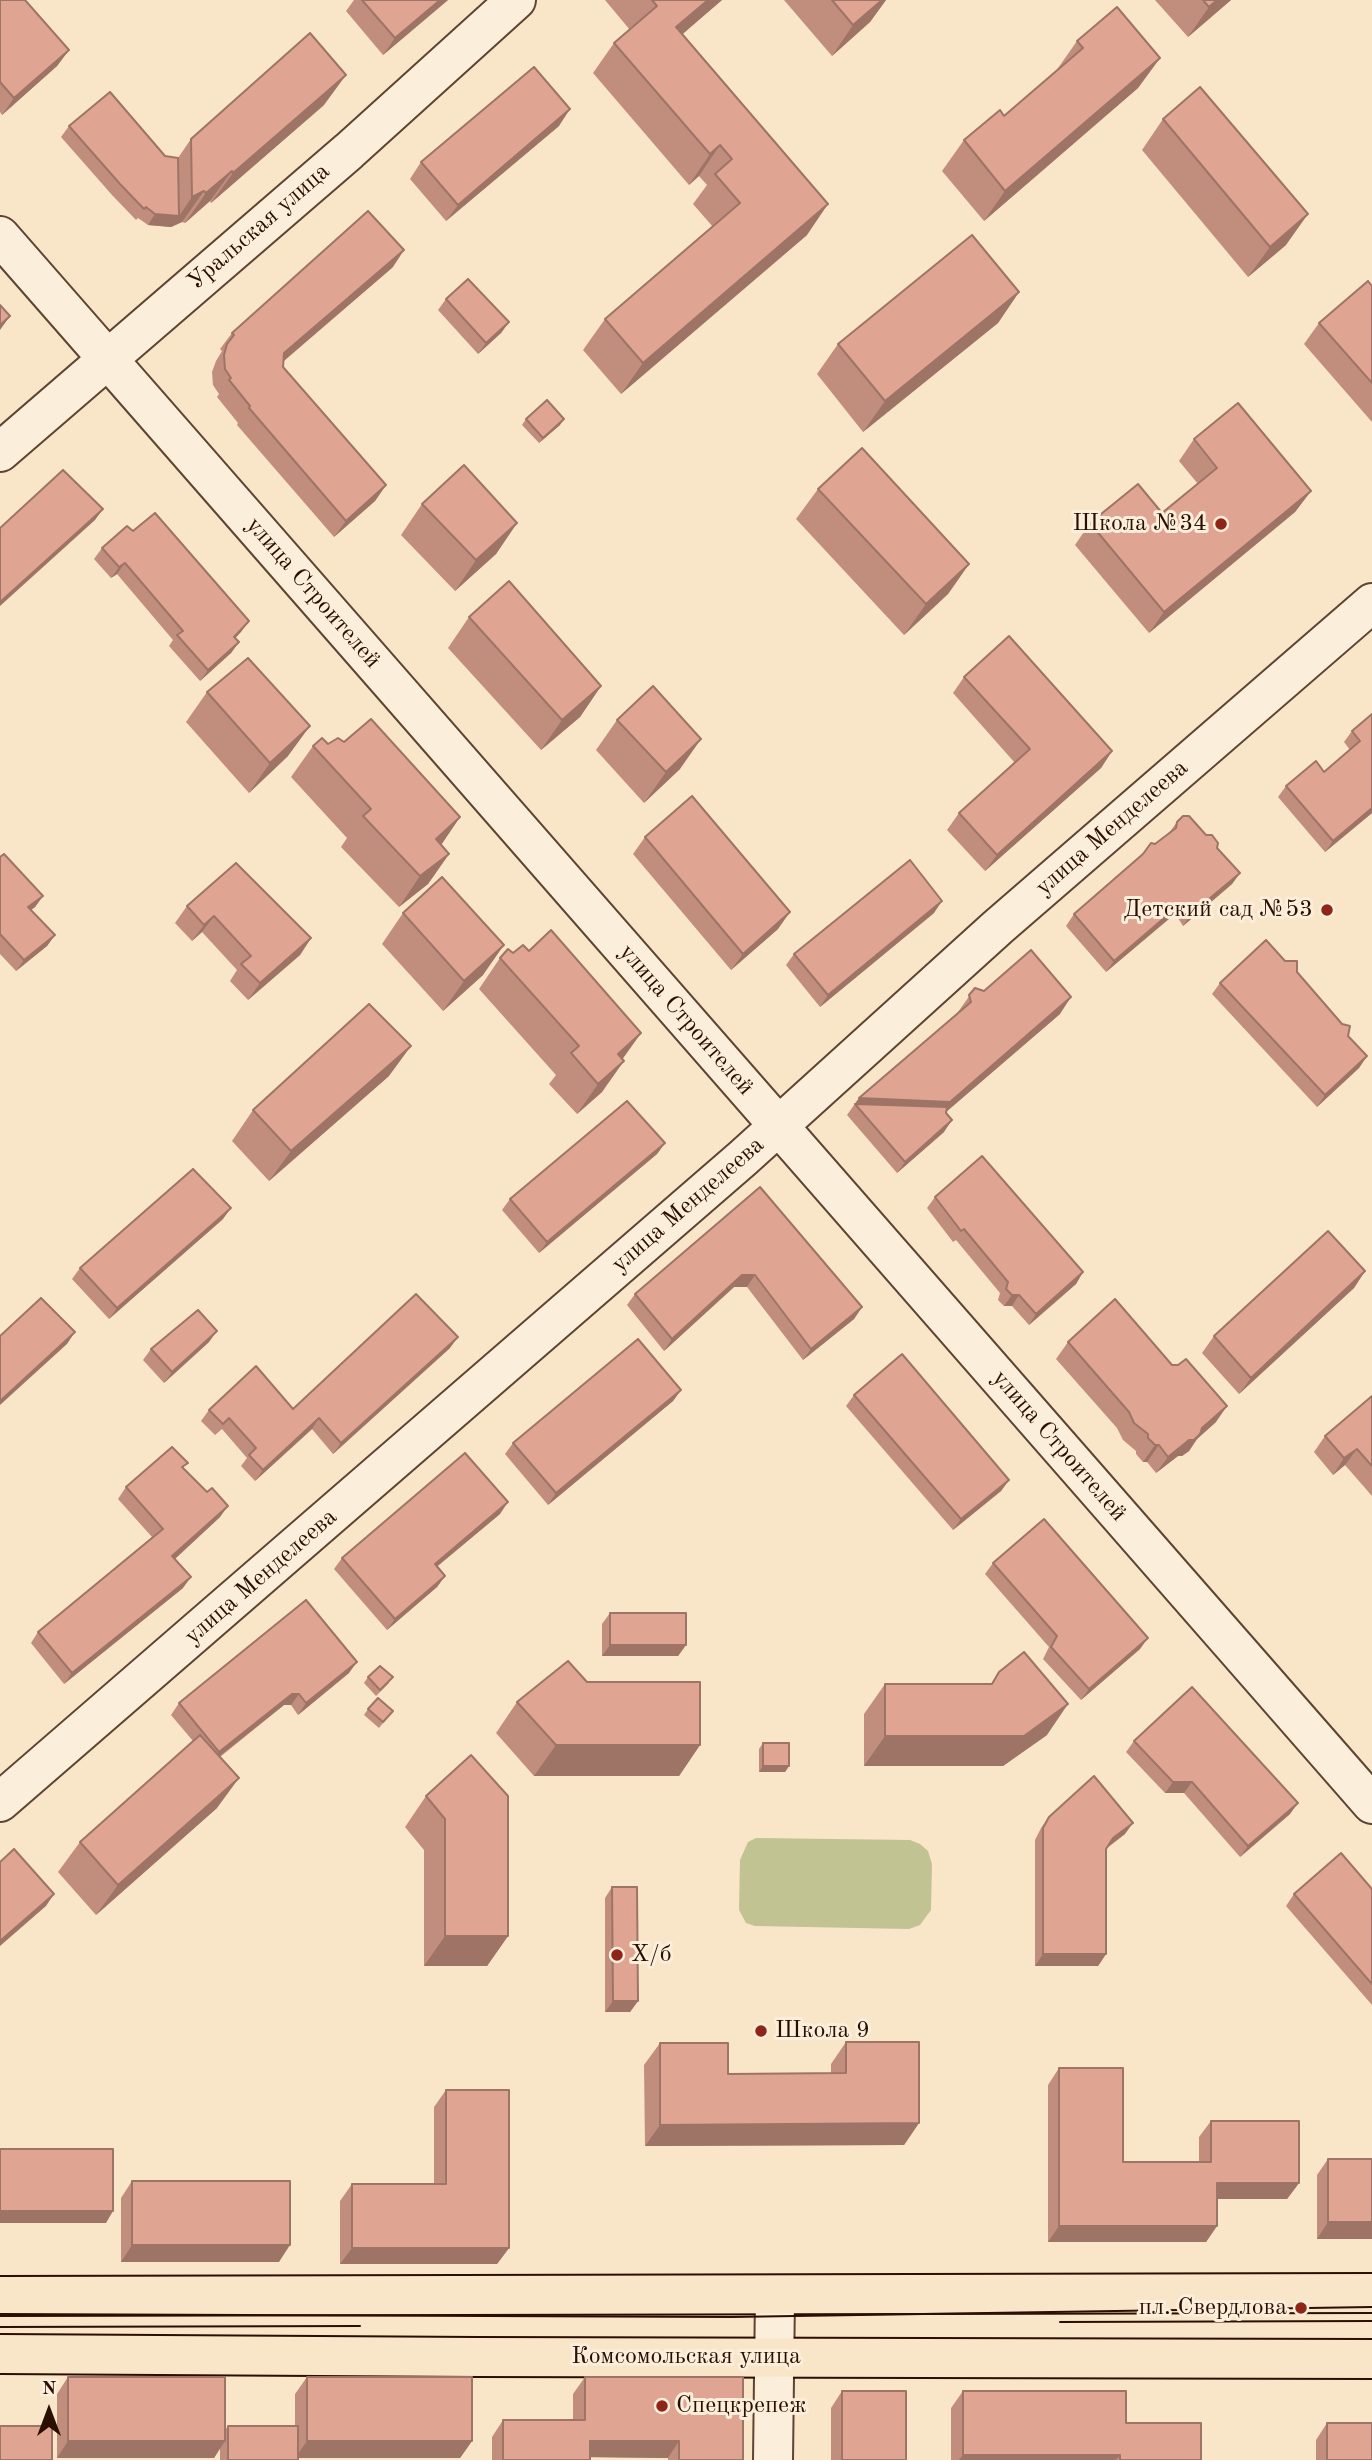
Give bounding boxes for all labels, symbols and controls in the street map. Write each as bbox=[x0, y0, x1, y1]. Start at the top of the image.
street label: Уральская улица bbox=[182, 157, 336, 297]
place label: Школа №34 bbox=[1072, 510, 1207, 538]
street label: улица Строителей bbox=[239, 511, 387, 675]
marker: Школа №34 bbox=[1213, 516, 1229, 532]
street label: улица Менделеева bbox=[1030, 754, 1194, 902]
place label: Детский сад №53 bbox=[1124, 896, 1313, 924]
marker: Детский сад №53 bbox=[1319, 902, 1335, 918]
street label: улица Строителей bbox=[612, 938, 760, 1102]
street label: улица Менделеева bbox=[606, 1131, 770, 1279]
street label: улица Строителей bbox=[985, 1364, 1133, 1528]
street label: улица Менделеева bbox=[179, 1503, 343, 1651]
place label: Х/б bbox=[631, 1941, 672, 1969]
marker: Х/б bbox=[609, 1947, 625, 1963]
place label: Школа 9 bbox=[775, 2017, 870, 2045]
marker: Школа 9 bbox=[753, 2023, 769, 2039]
place label: пл. Свердлова bbox=[1139, 2294, 1287, 2322]
marker: пл. Свердлова bbox=[1293, 2300, 1309, 2316]
street label: Комсомольская улица bbox=[571, 2343, 801, 2371]
north arrow bbox=[14, 2376, 84, 2446]
text: N bbox=[42, 2380, 56, 2399]
place label: Спецкрепеж bbox=[676, 2392, 806, 2420]
marker: Спецкрепеж bbox=[654, 2398, 670, 2414]

